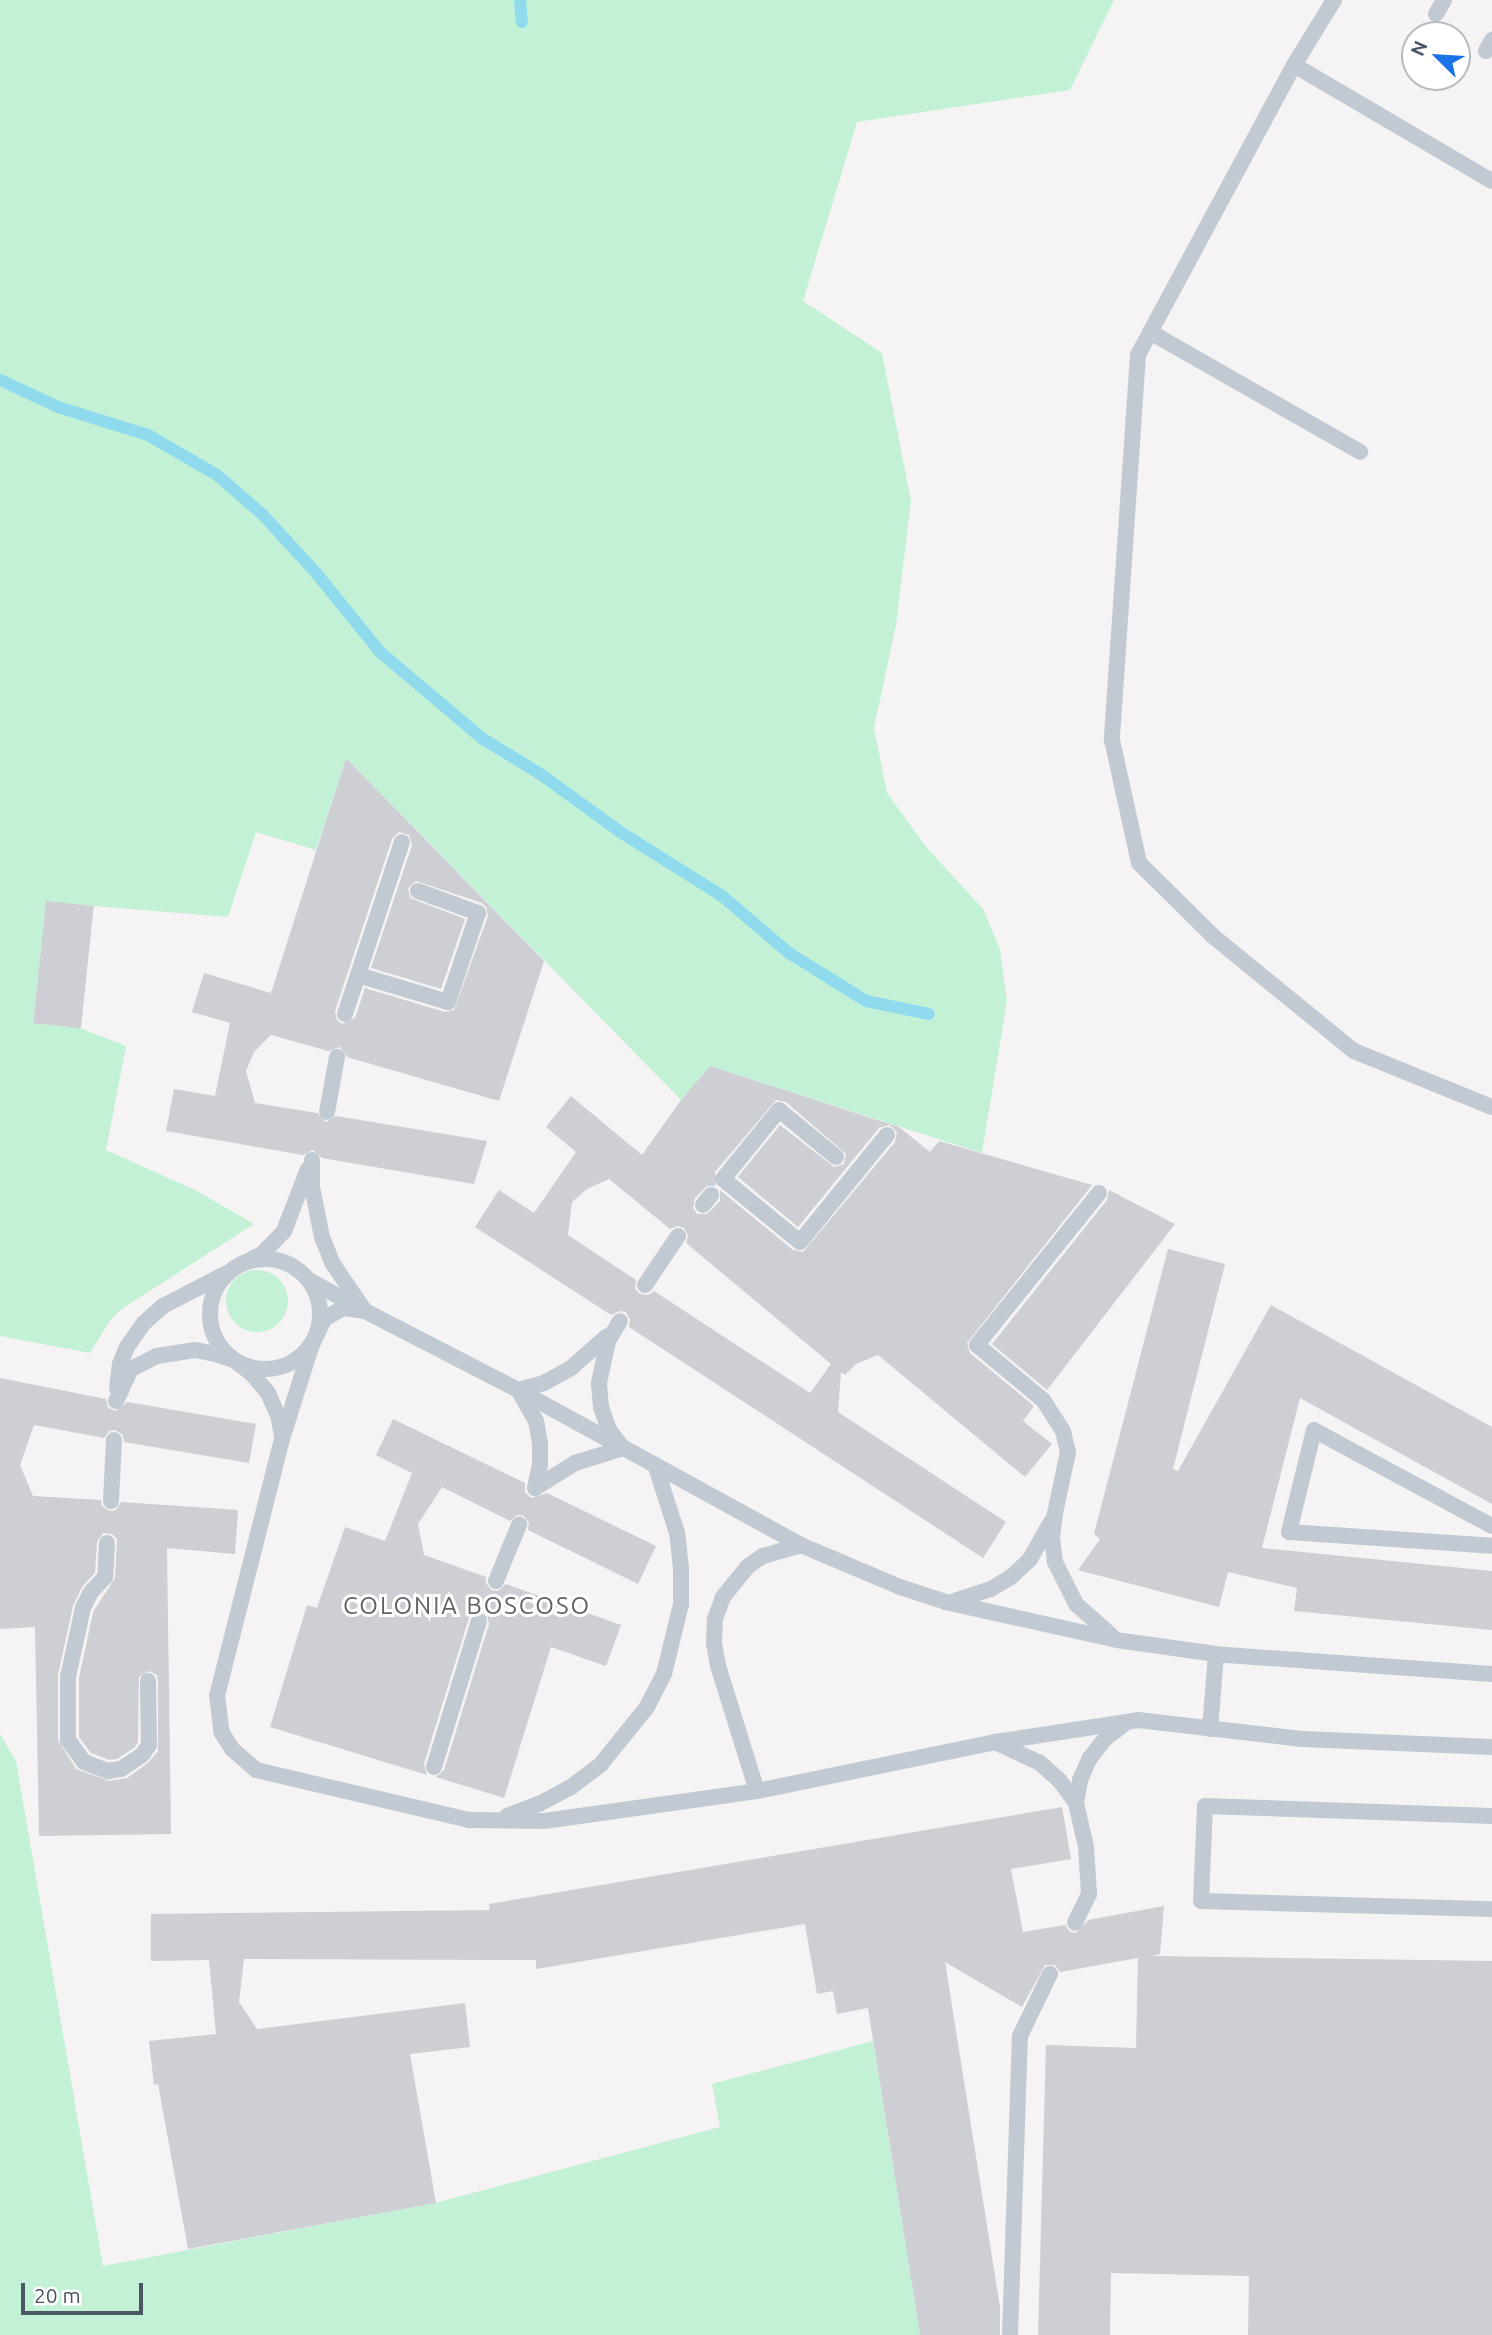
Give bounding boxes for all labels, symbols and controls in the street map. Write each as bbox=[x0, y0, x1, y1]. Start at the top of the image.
north arrow bbox=[1401, 21, 1471, 91]
text: N bbox=[1406, 37, 1432, 59]
district label: COLONIA BOSCOSO bbox=[345, 1592, 589, 1620]
scale bar bbox=[24, 2268, 147, 2312]
text: 20 m bbox=[34, 2283, 81, 2307]

